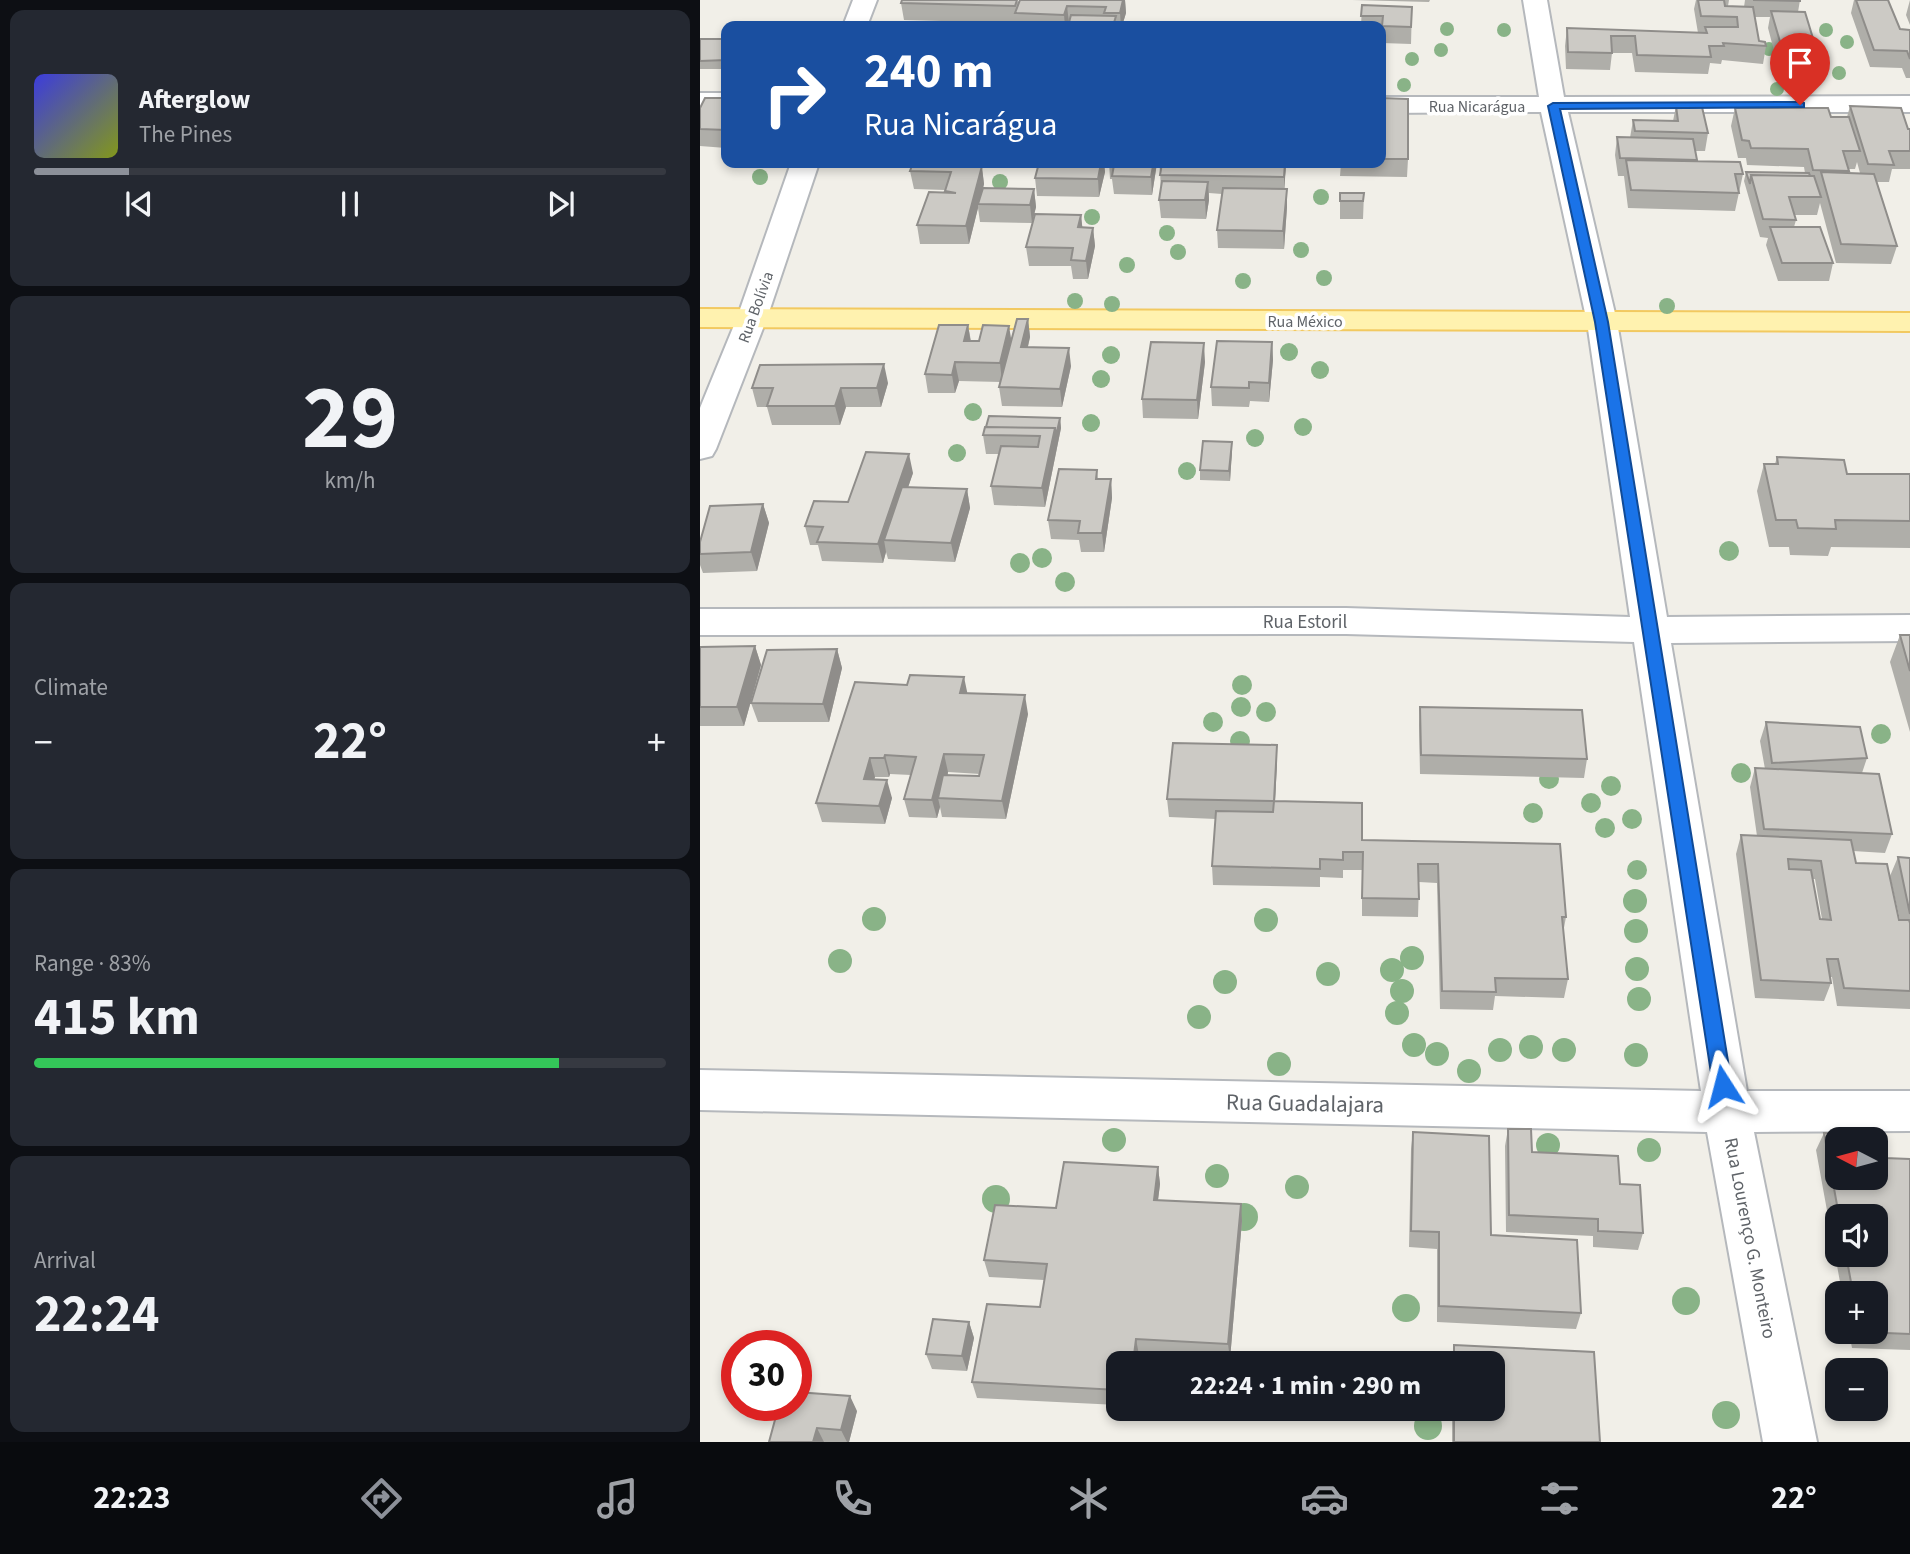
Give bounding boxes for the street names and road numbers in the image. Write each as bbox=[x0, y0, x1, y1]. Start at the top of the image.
street label: Rua Nicarágua bbox=[1429, 96, 1525, 118]
street label: Rua Bolívia bbox=[733, 269, 779, 346]
street label: Rua México bbox=[1267, 311, 1343, 333]
street label: Rua Estoril bbox=[1263, 609, 1347, 636]
street label: Rua Guadalajara bbox=[1226, 1086, 1384, 1121]
street label: Rua Lourenço G. Monteiro bbox=[1717, 1135, 1782, 1341]

